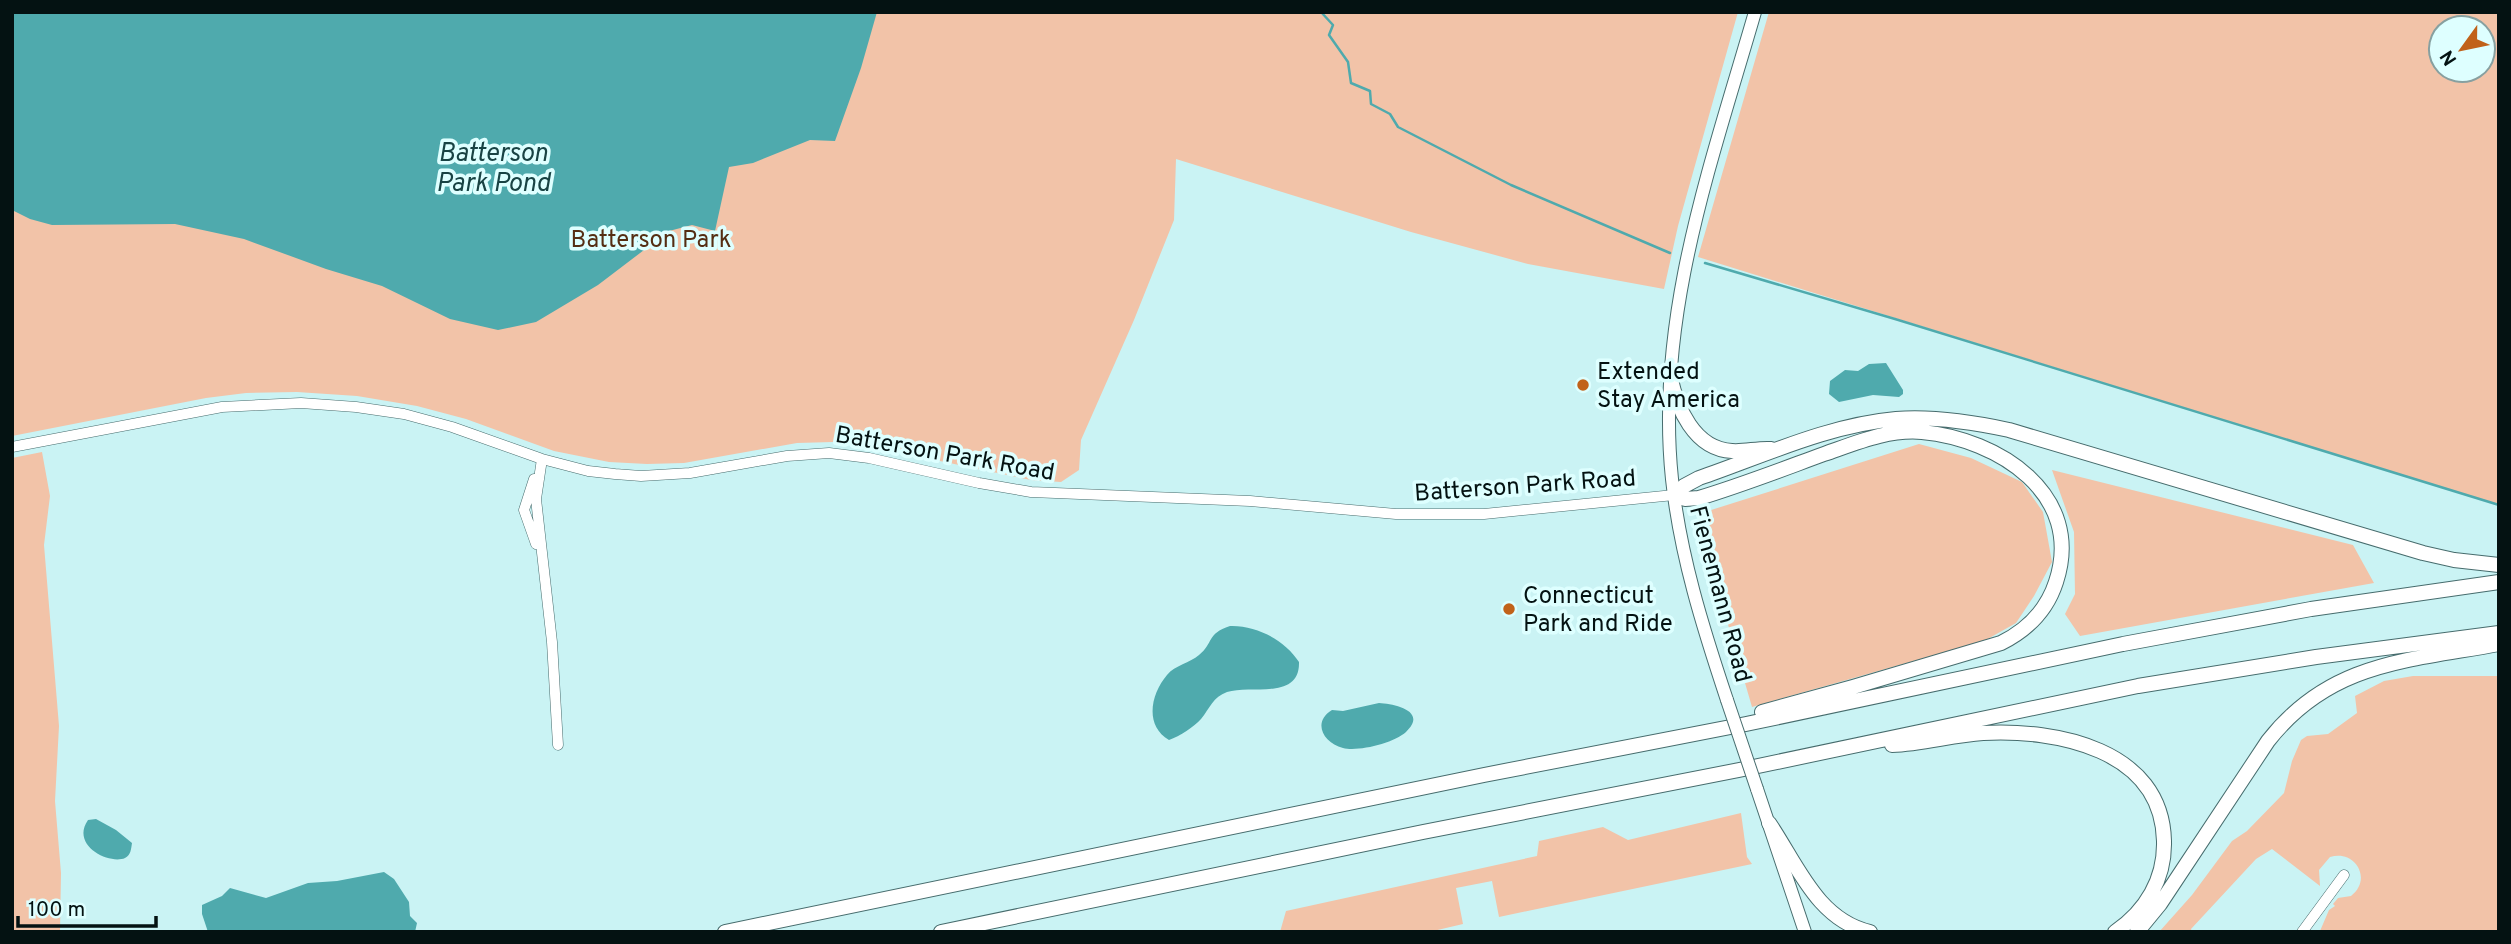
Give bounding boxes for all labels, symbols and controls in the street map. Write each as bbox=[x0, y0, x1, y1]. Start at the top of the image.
north arrow bbox=[2427, 14, 2497, 84]
text: N bbox=[2436, 45, 2463, 69]
water label: Batterson Park Pond bbox=[436, 138, 552, 201]
park label: Batterson Park bbox=[571, 226, 732, 256]
place label: Extended Stay America bbox=[1597, 358, 1740, 416]
marker: Extended Stay America bbox=[1575, 377, 1591, 393]
street label: Batterson Park Road bbox=[833, 421, 1057, 489]
street label: Batterson Park Road bbox=[1413, 464, 1637, 510]
street label: Fienemann Road bbox=[1681, 503, 1757, 686]
place label: Connecticut Park and Ride bbox=[1523, 582, 1673, 640]
marker: Connecticut Park and Ride bbox=[1501, 601, 1517, 617]
scale bar bbox=[18, 884, 156, 928]
text: 100 m bbox=[28, 897, 85, 924]

